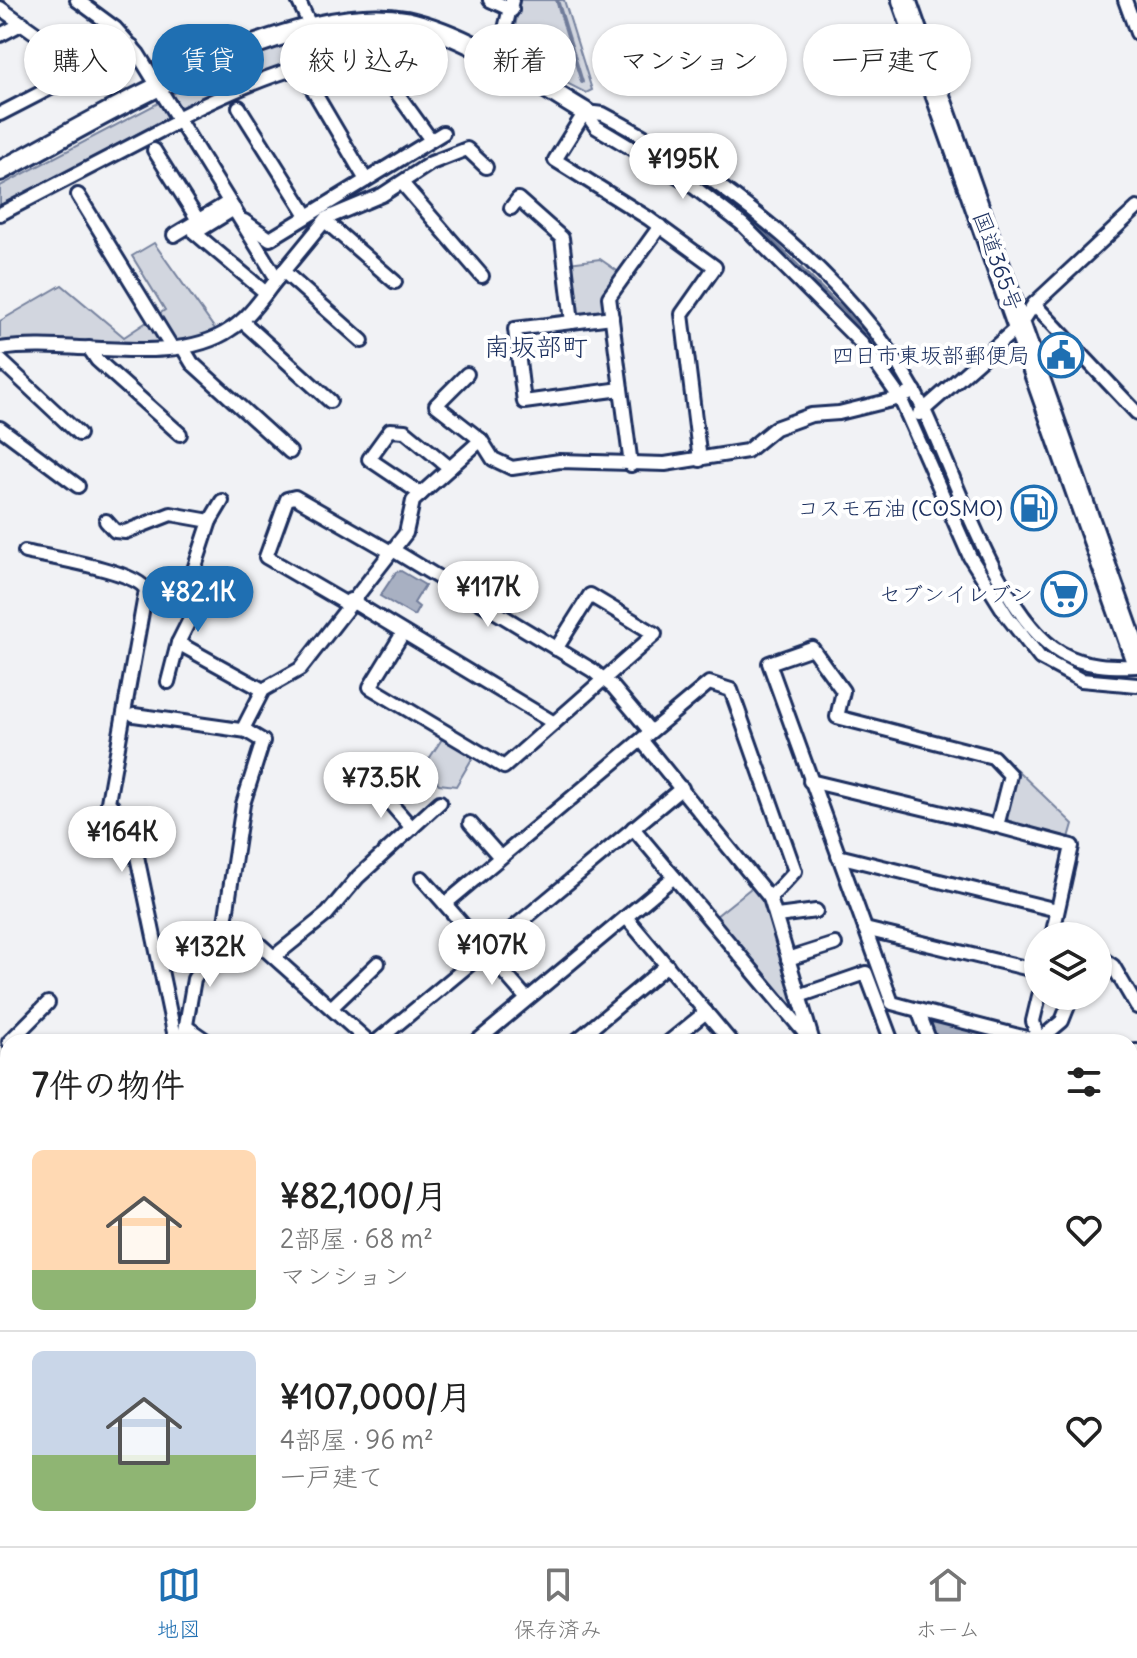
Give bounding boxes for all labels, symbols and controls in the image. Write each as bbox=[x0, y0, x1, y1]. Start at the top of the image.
chip: 購入 bbox=[24, 24, 136, 96]
chip: 賃貸 bbox=[152, 24, 264, 96]
chip: 絞り込み bbox=[280, 24, 448, 96]
chip: 新着 bbox=[464, 24, 576, 96]
chip: マンション bbox=[592, 24, 787, 96]
chip: 一戸建て bbox=[803, 24, 971, 96]
pin: ¥195K bbox=[627, 133, 739, 201]
text: ¥195K bbox=[647, 142, 719, 175]
street label: 国道365号 bbox=[967, 207, 1029, 315]
district label: 南坂部町 bbox=[484, 330, 588, 363]
public building icon: 四日市東坂部郵便局 bbox=[1037, 331, 1085, 379]
place label: 四日市東坂部郵便局 bbox=[832, 341, 1030, 369]
fuel station icon: コスモ石油 (COSMO) bbox=[1010, 484, 1058, 532]
place label: コスモ石油 (COSMO) bbox=[797, 494, 1003, 522]
pin: ¥117K bbox=[432, 561, 544, 629]
pin: ¥82.1K bbox=[133, 566, 263, 634]
text: ¥117K bbox=[456, 570, 520, 603]
supermarket icon: セブンイレブン bbox=[1040, 570, 1088, 618]
text: ¥82.1K bbox=[160, 575, 236, 608]
place label: セブンイレブン bbox=[879, 580, 1033, 608]
pin: ¥73.5K bbox=[316, 752, 446, 820]
text: ¥73.5K bbox=[341, 761, 421, 794]
pin: ¥164K bbox=[66, 806, 178, 874]
text: ¥164K bbox=[86, 815, 158, 848]
pin: ¥107K bbox=[436, 919, 548, 987]
pin: ¥132K bbox=[154, 921, 266, 989]
map controls bbox=[1024, 922, 1112, 1010]
button: layers bbox=[1024, 922, 1112, 1010]
text: ¥107K bbox=[456, 928, 528, 961]
text: ¥132K bbox=[175, 930, 245, 963]
icon: filters bbox=[1062, 1060, 1106, 1104]
text: 7件の物件 bbox=[32, 1063, 185, 1106]
text: ¥82,100/月 bbox=[280, 1174, 448, 1217]
icon: home bbox=[96, 1182, 192, 1278]
icon: heart bbox=[1062, 1208, 1106, 1252]
text: 2部屋 · 68 m² bbox=[280, 1222, 433, 1255]
text: マンション bbox=[280, 1259, 409, 1292]
text: ¥107,000/月 bbox=[280, 1375, 472, 1418]
icon: home bbox=[96, 1383, 192, 1479]
icon: heart bbox=[1062, 1409, 1106, 1453]
text: 4部屋 · 96 m² bbox=[280, 1423, 434, 1456]
text: 一戸建て bbox=[280, 1460, 384, 1493]
tab: 地図 bbox=[157, 1563, 201, 1643]
tab: 保存済み bbox=[514, 1563, 602, 1643]
tab: ホーム bbox=[915, 1563, 980, 1643]

